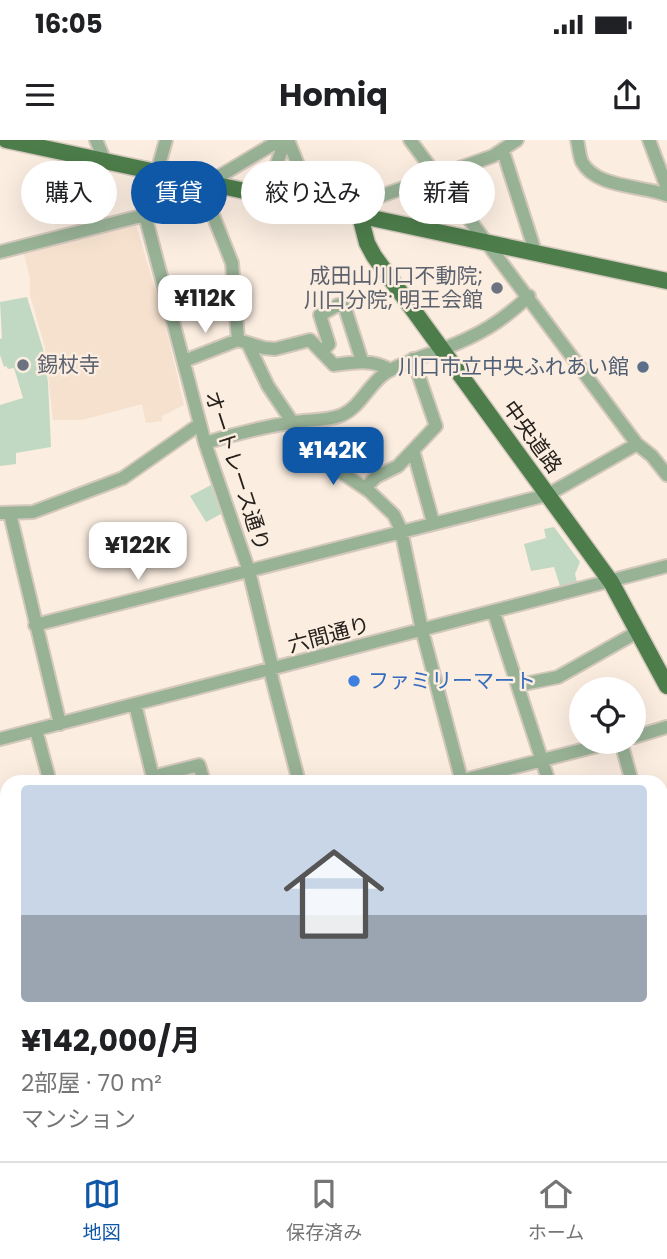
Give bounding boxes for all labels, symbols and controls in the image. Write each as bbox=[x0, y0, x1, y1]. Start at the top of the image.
text: 16:05 bbox=[35, 6, 103, 42]
text: Homiq bbox=[279, 72, 388, 117]
icon: menu bbox=[21, 76, 59, 114]
icon: share bbox=[608, 76, 646, 114]
chip: 購入 bbox=[21, 161, 117, 224]
chip: 賃貸 bbox=[131, 161, 227, 224]
chip: 絞り込み bbox=[241, 161, 385, 224]
chip: 新着 bbox=[399, 161, 495, 224]
place label: 成田山川口不動院; 川口分院; 明王会館 bbox=[304, 261, 483, 314]
pin: ¥112K bbox=[156, 276, 254, 335]
marker: 成田山川口不動院; 川口分院; 明王会館 bbox=[489, 280, 505, 296]
text: ¥112K bbox=[174, 282, 236, 314]
place label: 錫杖寺 bbox=[37, 350, 100, 379]
place label: 川口市立中央ふれあい館 bbox=[398, 352, 629, 381]
marker: 錫杖寺 bbox=[15, 357, 31, 373]
marker: 川口市立中央ふれあい館 bbox=[635, 359, 651, 375]
street label: オートレース通り bbox=[198, 387, 277, 555]
street label: 中央道路 bbox=[496, 394, 569, 479]
pin: ¥142K bbox=[284, 428, 382, 487]
text: ¥142K bbox=[299, 434, 367, 466]
pin: ¥122K bbox=[89, 522, 187, 582]
text: ¥122K bbox=[105, 529, 171, 561]
street label: 六間通り bbox=[285, 610, 373, 659]
place label: ファミリーマート bbox=[368, 666, 536, 695]
marker: ファミリーマート bbox=[346, 673, 362, 689]
map controls bbox=[569, 677, 646, 754]
button: locate bbox=[569, 677, 646, 754]
icon: home bbox=[271, 831, 397, 957]
text: ¥142,000/月 bbox=[21, 1019, 201, 1062]
text: 2部屋 · 70 m² bbox=[21, 1067, 162, 1099]
text: マンション bbox=[21, 1103, 136, 1135]
tab: 地図 bbox=[83, 1175, 121, 1247]
tab: 保存済み bbox=[286, 1175, 362, 1247]
tab: ホーム bbox=[528, 1175, 584, 1247]

